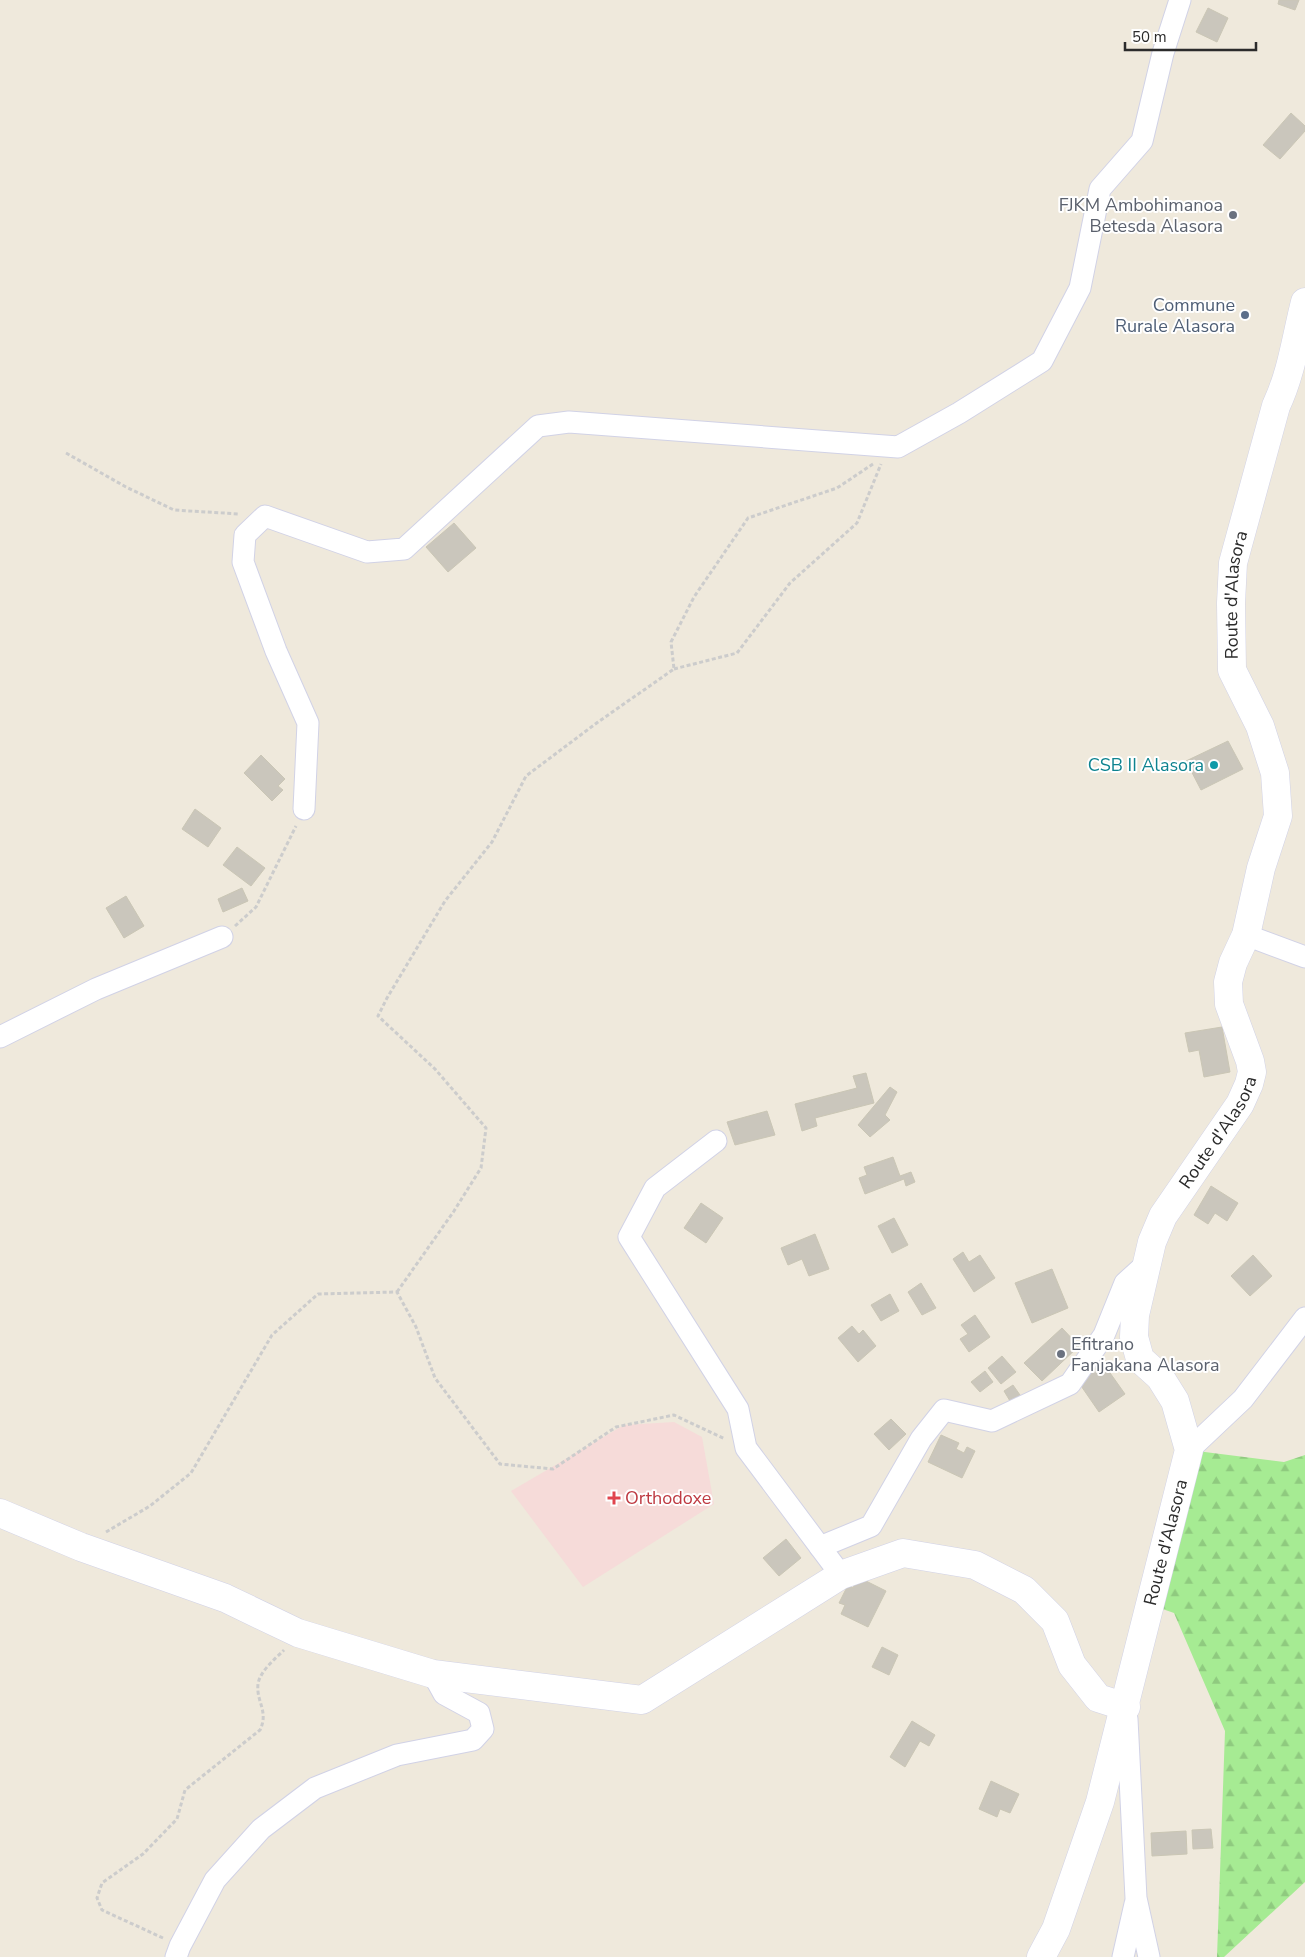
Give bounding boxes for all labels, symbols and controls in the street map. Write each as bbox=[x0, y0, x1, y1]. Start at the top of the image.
scale bar bbox=[1125, 20, 1256, 52]
text: 50 m bbox=[1132, 27, 1167, 47]
place label: FJKM Ambohimanoa Betesda Alasora bbox=[1059, 193, 1223, 238]
marker: FJKM Ambohimanoa Betesda Alasora bbox=[1227, 209, 1239, 221]
place label: Commune Rurale Alasora bbox=[1115, 293, 1235, 338]
marker: Commune Rurale Alasora bbox=[1239, 309, 1251, 321]
street label: Route d'Alasora bbox=[1219, 528, 1253, 659]
place label: CSB II Alasora bbox=[1088, 753, 1204, 777]
marker: CSB II Alasora bbox=[1208, 759, 1220, 771]
street label: Route d'Alasora bbox=[1173, 1074, 1262, 1193]
place label: Efitrano Fanjakana Alasora bbox=[1071, 1332, 1219, 1377]
marker: Efitrano Fanjakana Alasora bbox=[1055, 1348, 1067, 1360]
street label: Route d'Alasora bbox=[1138, 1477, 1193, 1608]
place label: Orthodoxe bbox=[625, 1486, 711, 1510]
marker: Orthodoxe bbox=[607, 1491, 621, 1505]

